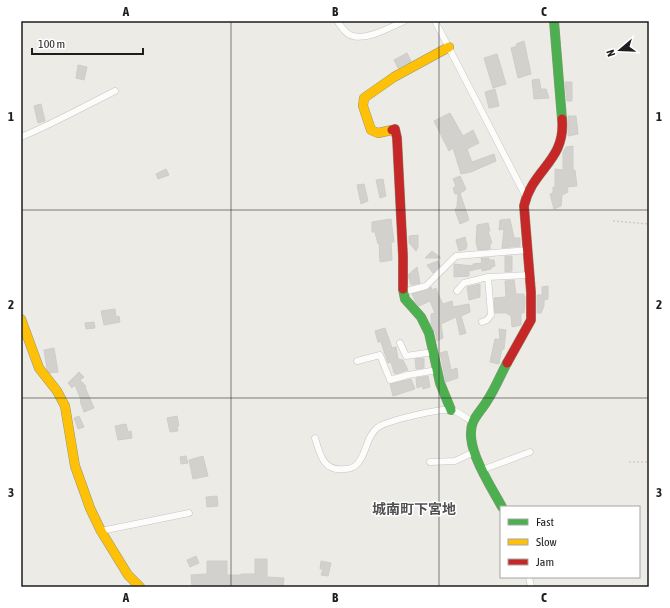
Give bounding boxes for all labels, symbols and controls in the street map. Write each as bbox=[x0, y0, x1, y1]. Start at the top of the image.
text: A bbox=[122, 4, 130, 19]
text: B bbox=[332, 4, 339, 19]
text: C bbox=[541, 4, 547, 19]
scale bar bbox=[32, 30, 143, 56]
north arrow bbox=[600, 30, 640, 70]
text: 100 m bbox=[38, 37, 65, 51]
text: N bbox=[604, 48, 617, 58]
text: 1 bbox=[8, 109, 14, 124]
text: 1 bbox=[656, 109, 662, 124]
text: 2 bbox=[8, 297, 14, 312]
text: 2 bbox=[656, 297, 662, 312]
text: 3 bbox=[8, 485, 14, 500]
text: 3 bbox=[656, 485, 662, 500]
district label: 城南町下宮地 bbox=[372, 501, 456, 517]
legend bbox=[500, 506, 640, 578]
text: Fast bbox=[536, 515, 554, 529]
text: Slow bbox=[536, 535, 557, 549]
text: Jam bbox=[536, 555, 554, 569]
text: A bbox=[122, 590, 130, 605]
text: B bbox=[332, 590, 339, 605]
text: C bbox=[541, 590, 547, 605]

